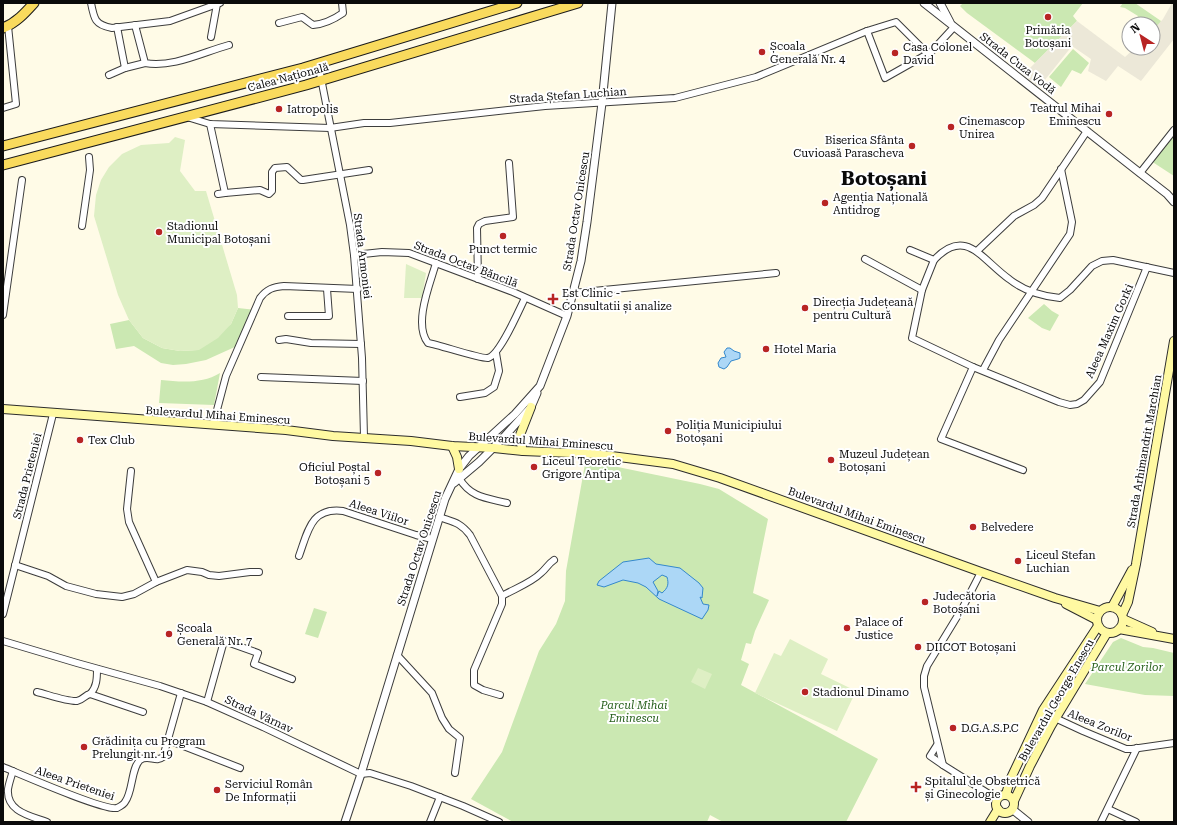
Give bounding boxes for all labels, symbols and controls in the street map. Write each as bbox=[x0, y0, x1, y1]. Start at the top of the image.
marker: Primăria Botoșani bbox=[1043, 12, 1053, 22]
north arrow bbox=[1121, 16, 1161, 56]
text: N bbox=[1128, 20, 1143, 36]
place label: Primăria Botoșani bbox=[1025, 24, 1072, 51]
street label: Strada Cuza Vodă bbox=[977, 30, 1058, 97]
place label: Școala Generală Nr. 4 bbox=[770, 40, 846, 66]
place label: Casa Colonel David bbox=[903, 41, 973, 67]
marker: Școala Generală Nr. 4 bbox=[757, 47, 767, 57]
marker: Casa Colonel David bbox=[890, 48, 900, 58]
street label: Calea Națională bbox=[246, 60, 330, 96]
street label: Strada Ștefan Luchian bbox=[509, 85, 627, 107]
place label: Teatrul Mihai Eminescu bbox=[1030, 102, 1101, 128]
place label: Iatropolis bbox=[287, 103, 338, 116]
marker: Iatropolis bbox=[274, 104, 284, 114]
marker: Teatrul Mihai Eminescu bbox=[1104, 109, 1114, 119]
place label: Cinemascop Unirea bbox=[959, 115, 1025, 141]
marker: Cinemascop Unirea bbox=[946, 122, 956, 132]
place label: Biserica Sfânta Cuvioasă Parascheva bbox=[793, 134, 904, 160]
marker: Biserica Sfânta Cuvioasă Parascheva bbox=[907, 141, 917, 151]
street label: Strada Octav Onicescu bbox=[561, 150, 592, 272]
district label: Botoșani bbox=[841, 167, 927, 192]
place label: Agenția Națională Antidrog bbox=[833, 191, 928, 217]
marker: Agenția Națională Antidrog bbox=[820, 198, 830, 208]
street label: Strada Armoniei bbox=[351, 213, 374, 300]
place label: Stadionul Municipal Botoșani bbox=[167, 220, 271, 247]
marker: Stadionul Municipal Botoșani bbox=[154, 227, 164, 237]
marker: Punct termic bbox=[498, 231, 508, 241]
street label: Strada Octav Băncilă bbox=[412, 239, 520, 290]
place label: Punct termic bbox=[469, 243, 537, 256]
street label: Aleea Maxim Gorki bbox=[1083, 282, 1136, 380]
place label: Est Clinic - Consultatii și analize bbox=[562, 287, 672, 314]
marker: Est Clinic - Consultatii și analize bbox=[547, 293, 559, 305]
place label: Direcția Județeană pentru Cultură bbox=[813, 296, 913, 322]
marker: Direcția Județeană pentru Cultură bbox=[800, 303, 810, 313]
place label: Hotel Maria bbox=[774, 343, 836, 356]
marker: Hotel Maria bbox=[761, 344, 771, 354]
street label: Strada Arhimandrit Marchian bbox=[1125, 373, 1164, 529]
street label: Bulevardul Mihai Eminescu bbox=[145, 404, 291, 427]
place label: Poliția Municipiului Botoșani bbox=[676, 419, 782, 446]
marker: Poliția Municipiului Botoșani bbox=[663, 426, 673, 436]
street label: Bulevardul Mihai Eminescu bbox=[468, 430, 614, 453]
street label: Strada Prieteniei bbox=[10, 431, 45, 521]
place label: Tex Club bbox=[88, 434, 135, 447]
marker: Tex Club bbox=[75, 435, 85, 445]
place label: Muzeul Județean Botoșani bbox=[839, 448, 930, 475]
place label: Liceul Teoretic Grigore Antipa bbox=[542, 455, 621, 481]
marker: Muzeul Județean Botoșani bbox=[826, 455, 836, 465]
place label: Oficiul Poștal Botoșani 5 bbox=[299, 461, 371, 488]
marker: Liceul Teoretic Grigore Antipa bbox=[529, 462, 539, 472]
marker: Oficiul Poștal Botoșani 5 bbox=[373, 468, 383, 478]
street label: Bulevardul Mihai Eminescu bbox=[786, 485, 927, 546]
street label: Strada Octav Onicescu bbox=[395, 489, 444, 607]
street label: Aleea Viilor bbox=[348, 497, 411, 528]
place label: Belvedere bbox=[981, 521, 1034, 534]
marker: Belvedere bbox=[968, 522, 978, 532]
place label: Liceul Stefan Luchian bbox=[1026, 549, 1096, 575]
marker: Liceul Stefan Luchian bbox=[1013, 556, 1023, 566]
place label: Judecătoria Botoșani bbox=[933, 590, 996, 617]
marker: Judecătoria Botoșani bbox=[920, 597, 930, 607]
place label: Palace of Justice bbox=[855, 616, 904, 642]
place label: Școala Generală Nr. 7 bbox=[177, 622, 252, 648]
marker: Palace of Justice bbox=[842, 623, 852, 633]
marker: Școala Generală Nr. 7 bbox=[164, 629, 174, 639]
street label: Bulevardul George Enescu bbox=[1016, 637, 1097, 764]
place label: DIICOT Botoșani bbox=[926, 641, 1016, 655]
marker: DIICOT Botoșani bbox=[913, 642, 923, 652]
park label: Parcul Zorilor bbox=[1090, 661, 1163, 674]
place label: Stadionul Dinamo bbox=[813, 686, 909, 699]
marker: Stadionul Dinamo bbox=[800, 687, 810, 697]
street label: Strada Vârnav bbox=[223, 693, 295, 736]
park label: Parcul Mihai Eminescu bbox=[599, 699, 668, 725]
street label: Aleea Zorilor bbox=[1066, 707, 1134, 744]
place label: D.G.A.S.P.C bbox=[961, 722, 1019, 735]
marker: D.G.A.S.P.C bbox=[948, 723, 958, 733]
place label: Grădinița cu Program Prelungit nr. 19 bbox=[92, 735, 206, 761]
marker: Grădinița cu Program Prelungit nr. 19 bbox=[79, 742, 89, 752]
street label: Aleea Prieteniei bbox=[33, 764, 117, 803]
place label: Spitalul de Obstetrică și Ginecologie bbox=[925, 775, 1040, 802]
place label: Serviciul Român De Informații bbox=[225, 778, 313, 805]
marker: Spitalul de Obstetrică și Ginecologie bbox=[910, 781, 922, 793]
marker: Serviciul Român De Informații bbox=[212, 785, 222, 795]

